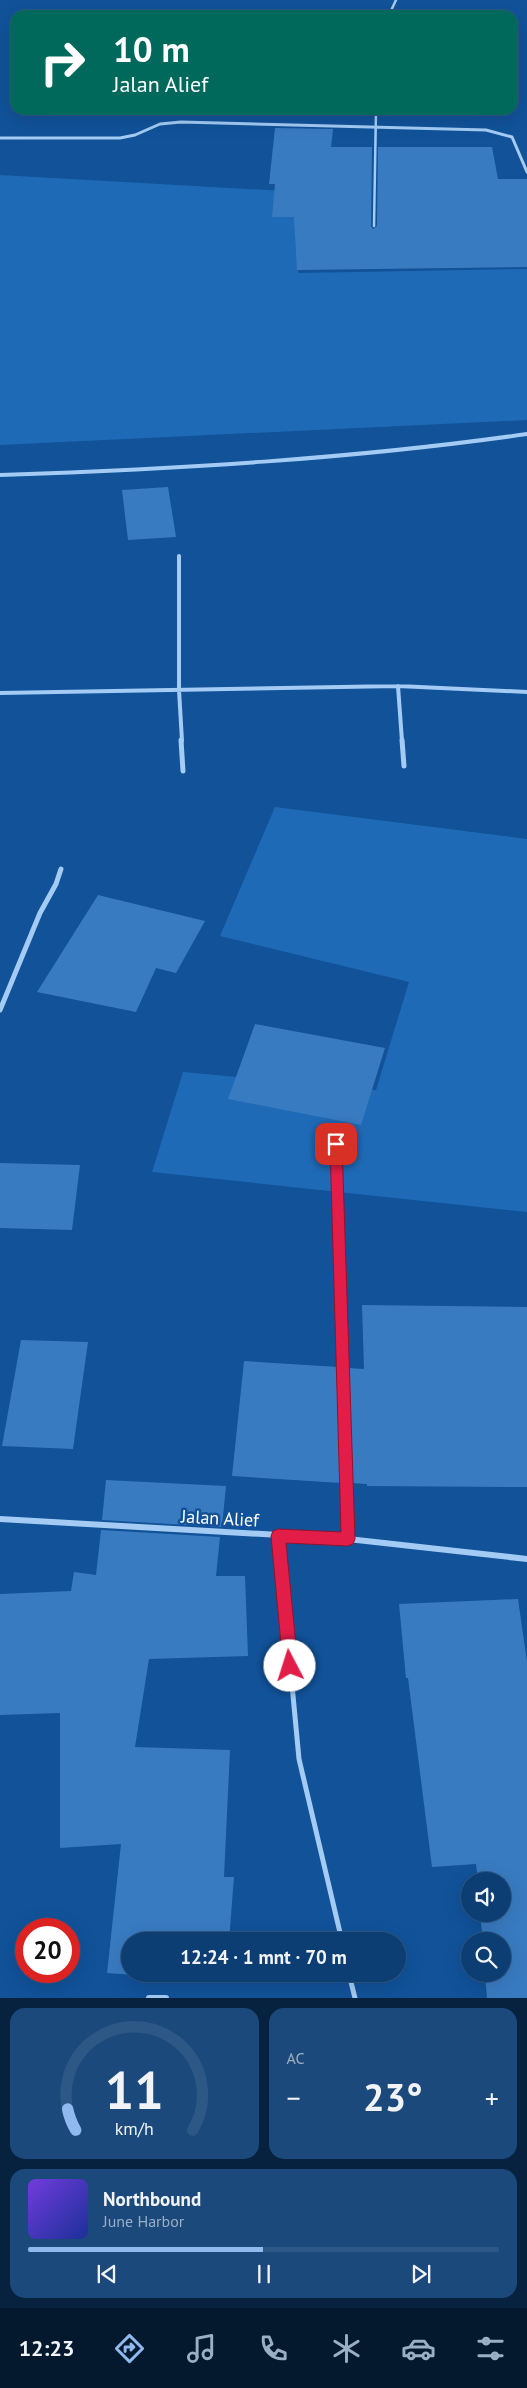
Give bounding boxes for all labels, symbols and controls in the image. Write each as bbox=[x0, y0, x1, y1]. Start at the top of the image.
text: 10 m bbox=[113, 26, 190, 72]
icon: right bbox=[30, 30, 95, 95]
text: Jalan Alief bbox=[113, 70, 208, 98]
pin bbox=[315, 1123, 357, 1165]
icon: arrive bbox=[322, 1130, 350, 1158]
street label: Jalan Alief bbox=[179, 1504, 261, 1532]
position arrow bbox=[263, 1639, 315, 1691]
map controls bbox=[461, 1872, 511, 1982]
button: sound bbox=[461, 1872, 511, 1922]
speed limit sign: 20 bbox=[15, 1918, 80, 1983]
button: search bbox=[461, 1932, 511, 1982]
text: 12:24 · 1 mnt · 70 m bbox=[180, 1945, 347, 1969]
text: AC bbox=[287, 2048, 305, 2068]
text: 11 bbox=[105, 2056, 164, 2123]
text: 23° bbox=[363, 2072, 423, 2121]
text: − bbox=[287, 2079, 301, 2116]
text: + bbox=[485, 2079, 499, 2116]
text: km/h bbox=[115, 2117, 154, 2140]
text: Northbound bbox=[103, 2187, 201, 2211]
text: June Harbor bbox=[103, 2211, 184, 2231]
icon: previous bbox=[93, 2260, 121, 2288]
icon: pause bbox=[250, 2260, 278, 2288]
icon: next bbox=[407, 2260, 435, 2288]
icon: directions bbox=[112, 2331, 147, 2366]
icon: music bbox=[184, 2331, 219, 2366]
icon: phone bbox=[256, 2331, 291, 2366]
icon: climate bbox=[329, 2331, 364, 2366]
icon: car bbox=[401, 2331, 436, 2366]
icon: filters bbox=[473, 2331, 508, 2366]
text: 12:23 bbox=[19, 2334, 74, 2362]

